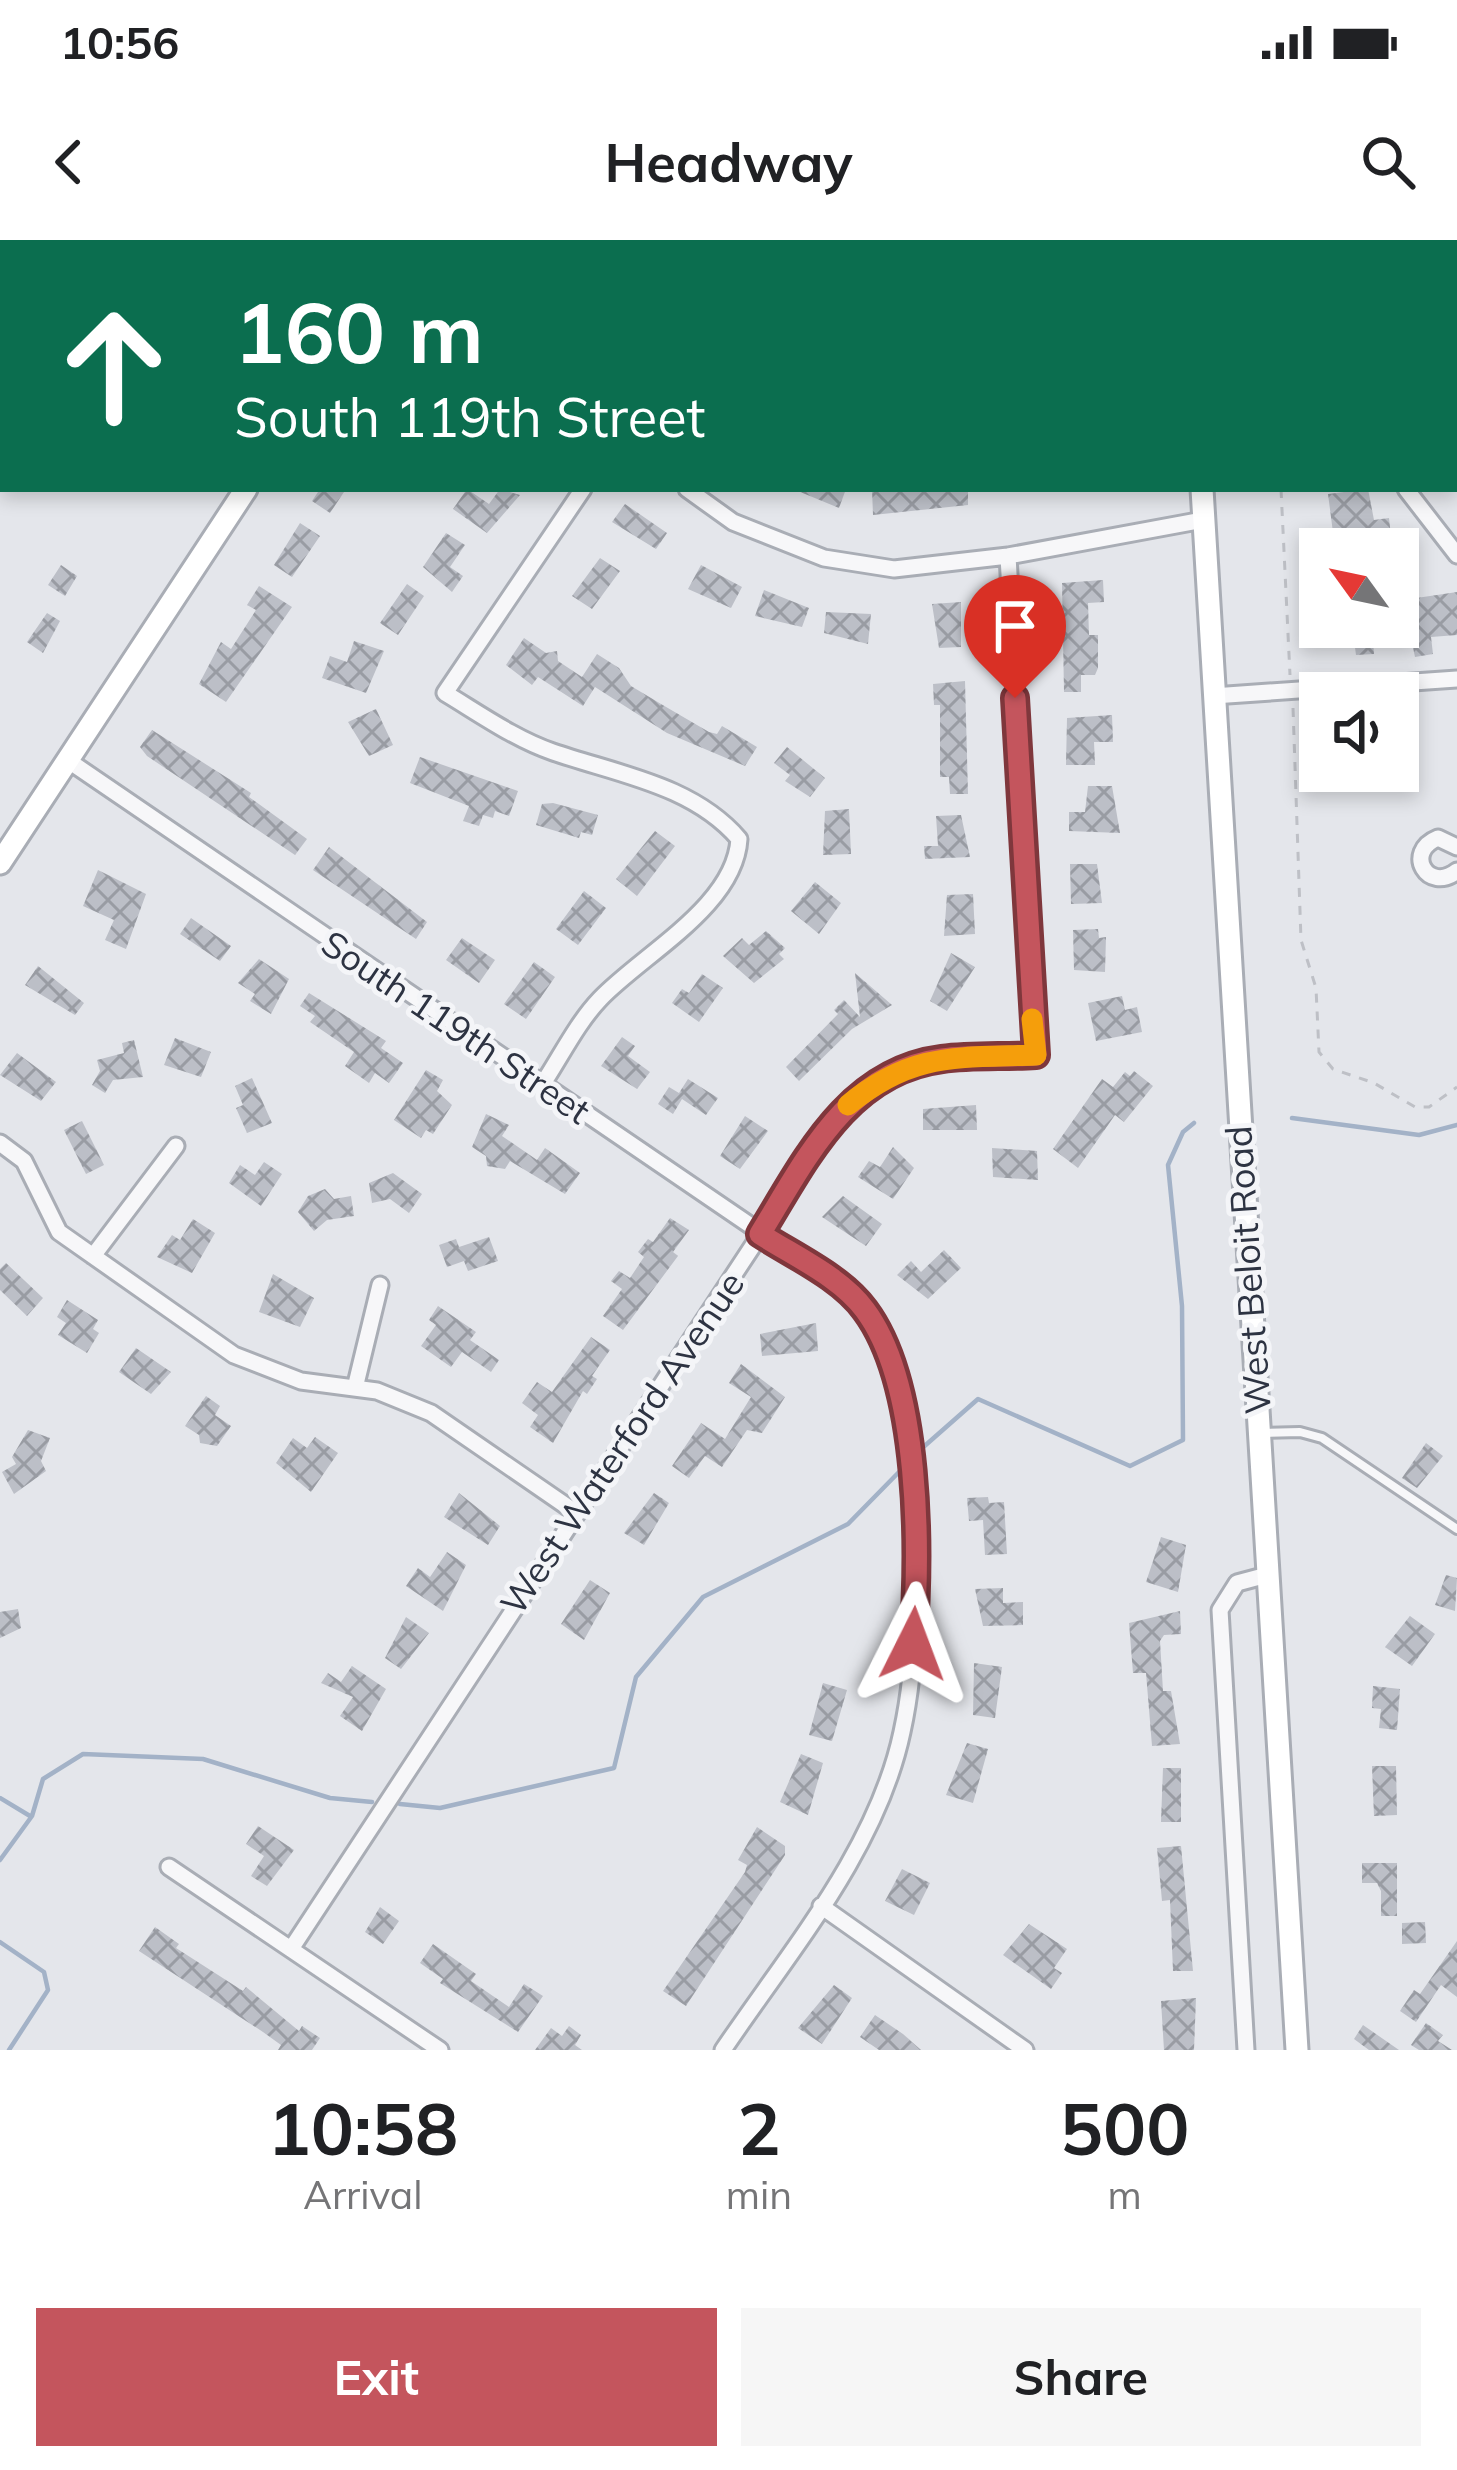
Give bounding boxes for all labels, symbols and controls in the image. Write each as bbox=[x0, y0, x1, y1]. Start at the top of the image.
text: 10:56 bbox=[60, 14, 179, 70]
text: Headway bbox=[604, 128, 853, 196]
icon: back bbox=[36, 129, 102, 195]
icon: search bbox=[1355, 129, 1421, 195]
text: 160 m bbox=[234, 279, 484, 384]
icon: ahead bbox=[36, 288, 192, 444]
text: South 119th Street bbox=[234, 383, 705, 451]
north arrow bbox=[1299, 528, 1419, 648]
map controls bbox=[1299, 528, 1419, 792]
pin bbox=[964, 575, 1066, 698]
icon: arrive bbox=[982, 593, 1048, 659]
button: sound bbox=[1299, 672, 1419, 792]
street label: South 119th Street bbox=[313, 920, 599, 1133]
street label: West Beloit Road bbox=[1215, 1124, 1280, 1416]
street label: West Waterford Avenue bbox=[490, 1263, 753, 1623]
position arrow bbox=[850, 1581, 976, 1707]
text: 10:58 bbox=[268, 2083, 458, 2173]
text: 2 bbox=[737, 2083, 781, 2173]
text: 500 bbox=[1060, 2083, 1189, 2173]
text: Arrival bbox=[303, 2170, 423, 2219]
text: min bbox=[726, 2170, 792, 2219]
text: m bbox=[1107, 2170, 1142, 2219]
button: Exit bbox=[36, 2308, 717, 2446]
button: Share bbox=[741, 2308, 1421, 2446]

